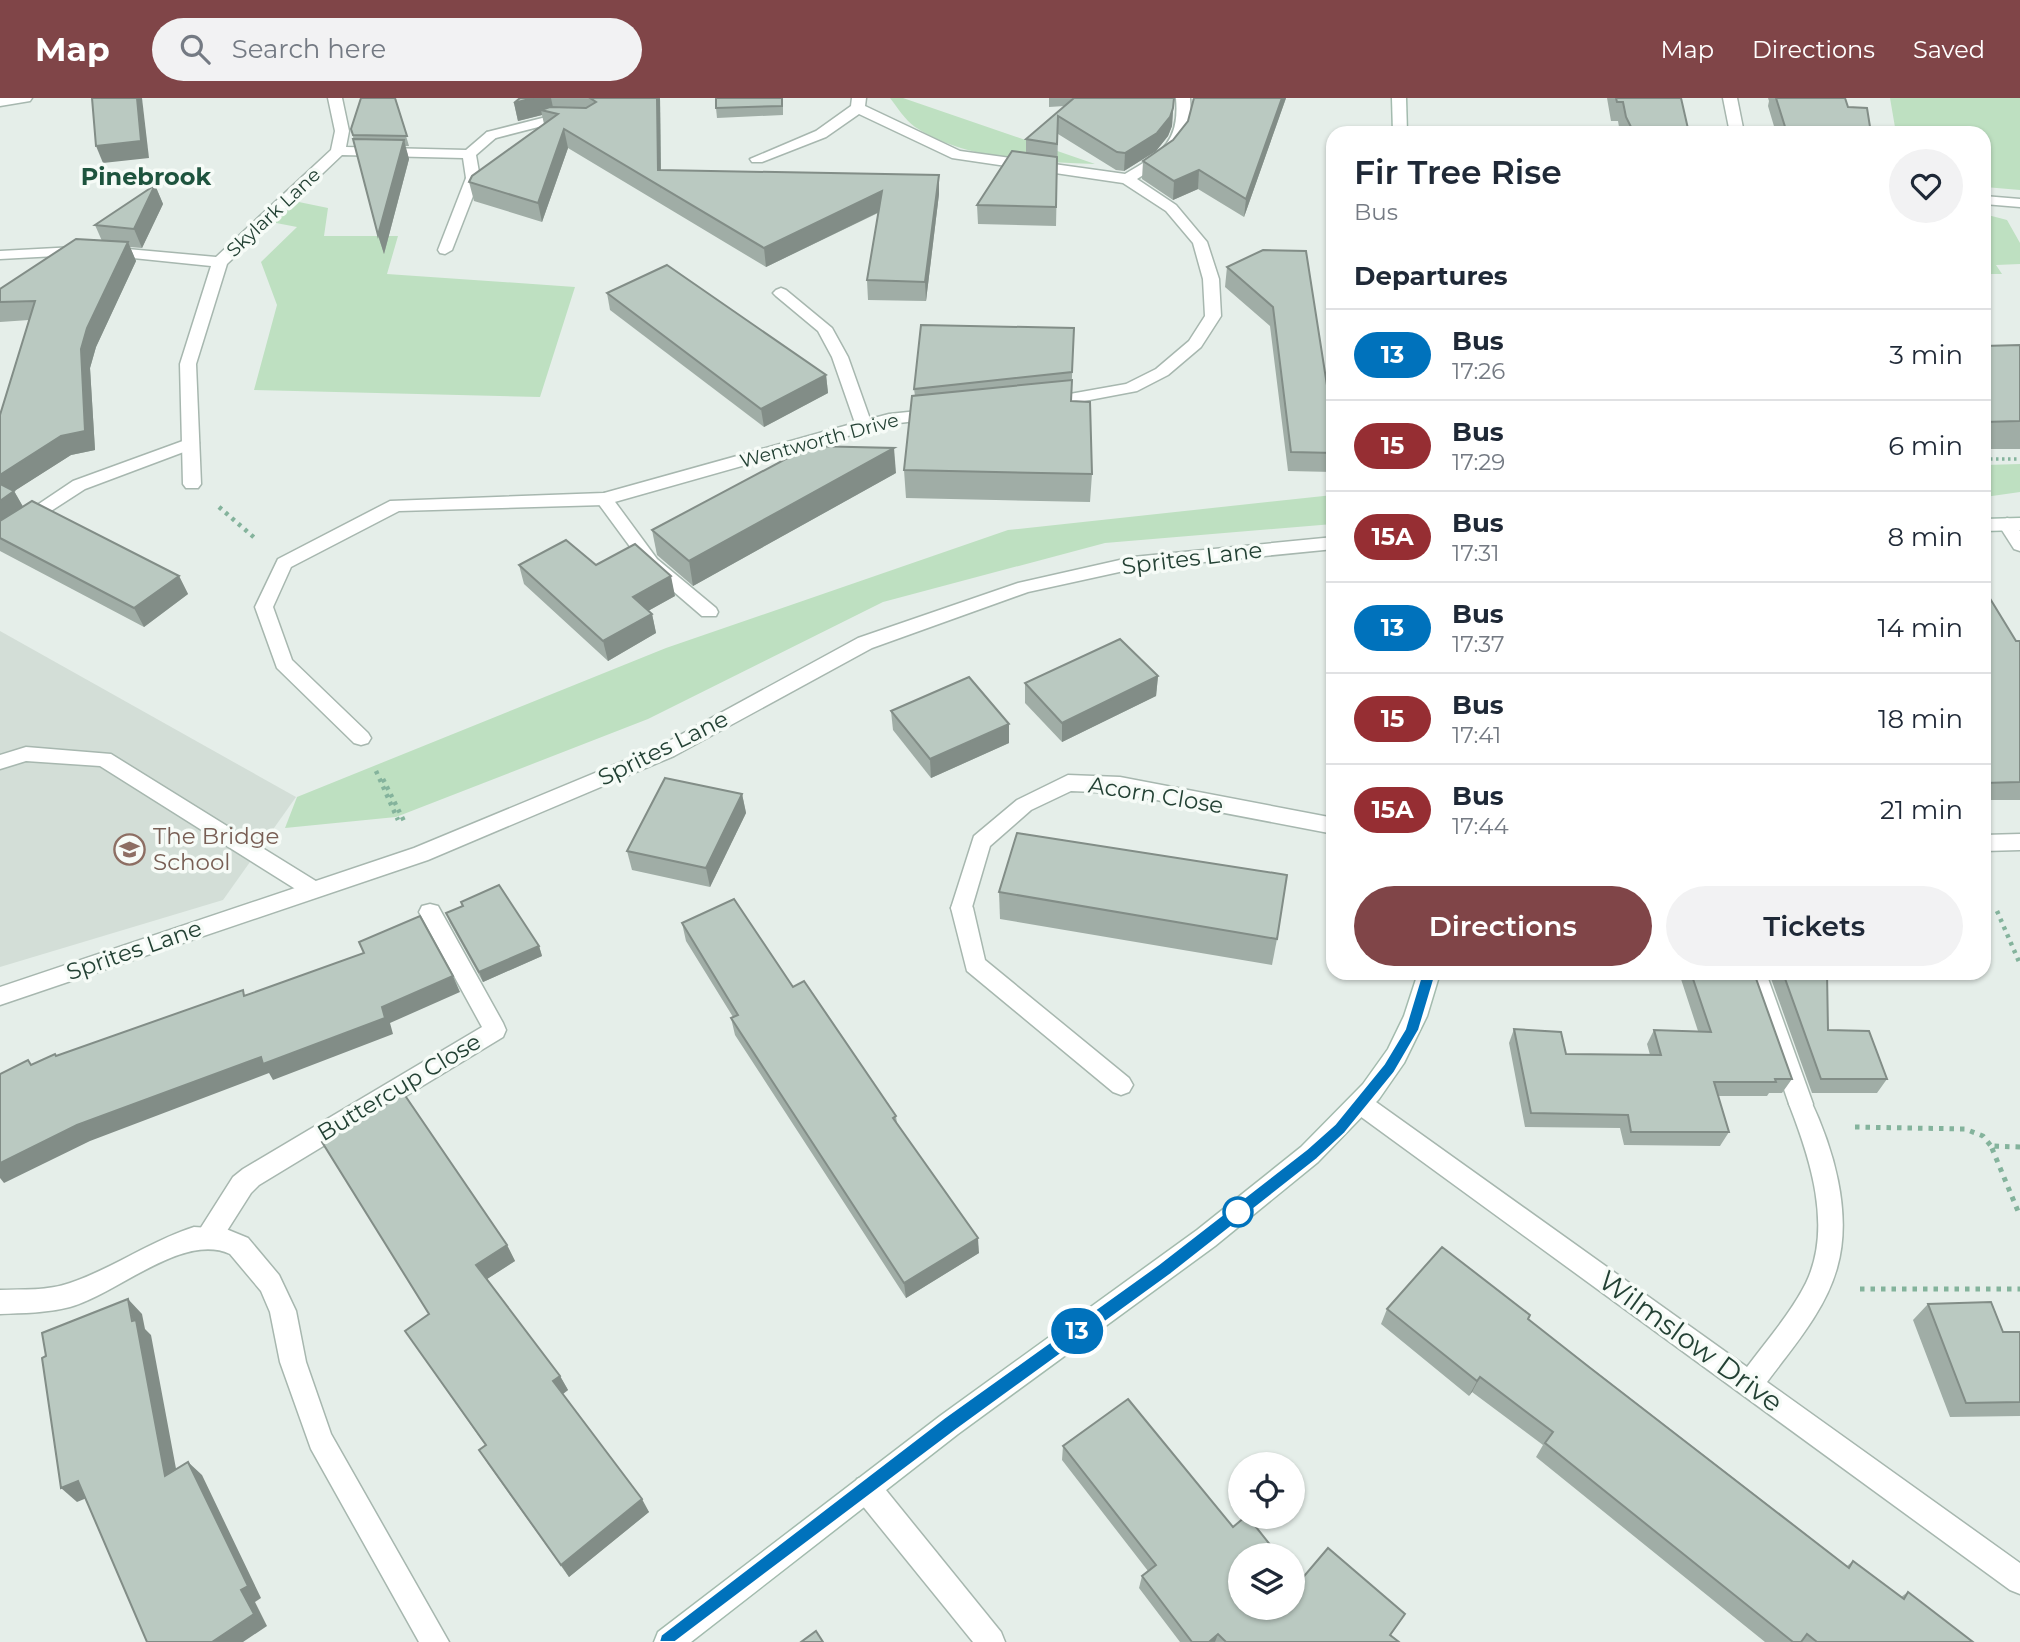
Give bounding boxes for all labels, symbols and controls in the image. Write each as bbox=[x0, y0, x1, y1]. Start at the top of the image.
search box bbox=[152, 18, 642, 81]
text: Map bbox=[35, 29, 110, 69]
icon: search bbox=[176, 30, 214, 68]
text: Search here bbox=[232, 33, 386, 65]
text: Map bbox=[1661, 35, 1714, 64]
text: Directions bbox=[1752, 35, 1875, 64]
text: Saved bbox=[1913, 35, 1985, 64]
button: heart bbox=[1889, 149, 1963, 223]
text: Fir Tree Rise bbox=[1354, 152, 1562, 192]
district label: Pinebrook bbox=[81, 162, 212, 191]
street label: Skylark Lane bbox=[222, 163, 325, 262]
text: Bus bbox=[1354, 198, 1398, 226]
text: Departures bbox=[1354, 260, 1508, 292]
text: Bus bbox=[1452, 325, 1504, 357]
text: 3 min bbox=[1889, 339, 1963, 371]
text: 13 bbox=[1381, 340, 1404, 369]
text: 17:26 bbox=[1452, 357, 1505, 385]
street label: Wentworth Drive bbox=[737, 408, 901, 473]
text: Bus bbox=[1452, 416, 1504, 448]
text: 6 min bbox=[1888, 430, 1963, 462]
text: 15 bbox=[1381, 431, 1404, 460]
text: 17:29 bbox=[1452, 448, 1505, 476]
text: Bus bbox=[1452, 507, 1504, 539]
text: 8 min bbox=[1887, 521, 1963, 553]
text: 15A bbox=[1371, 522, 1414, 551]
street label: Sprites Lane bbox=[1120, 535, 1264, 581]
text: 17:31 bbox=[1452, 539, 1500, 567]
text: Bus bbox=[1452, 598, 1504, 630]
text: 14 min bbox=[1877, 612, 1963, 644]
text: 13 bbox=[1381, 613, 1404, 642]
text: 17:37 bbox=[1452, 630, 1505, 658]
text: Bus bbox=[1452, 689, 1504, 721]
text: 18 min bbox=[1878, 703, 1963, 735]
street label: Sprites Lane bbox=[593, 704, 733, 792]
text: 15 bbox=[1381, 704, 1404, 733]
text: 17:41 bbox=[1452, 721, 1501, 749]
street label: Acorn Close bbox=[1087, 771, 1225, 819]
text: Bus bbox=[1452, 780, 1504, 812]
text: 21 min bbox=[1880, 794, 1963, 826]
text: 15A bbox=[1371, 795, 1414, 824]
text: 17:44 bbox=[1452, 812, 1509, 840]
place label: The Bridge School bbox=[153, 822, 279, 876]
school or university icon: The Bridge School bbox=[113, 832, 147, 866]
button: Directions bbox=[1354, 886, 1652, 966]
button: Tickets bbox=[1666, 886, 1963, 966]
street label: Sprites Lane bbox=[63, 914, 205, 986]
street label: Buttercup Close bbox=[312, 1027, 486, 1147]
unlabelled marker bbox=[1223, 1197, 1253, 1227]
street label: Wilmslow Drive bbox=[1592, 1263, 1790, 1419]
line badge: 13 bbox=[1046, 1308, 1108, 1354]
text: 13 bbox=[1065, 1316, 1089, 1345]
map controls bbox=[1228, 1452, 1305, 1620]
button: locate bbox=[1228, 1452, 1305, 1529]
button: layers bbox=[1228, 1543, 1305, 1620]

